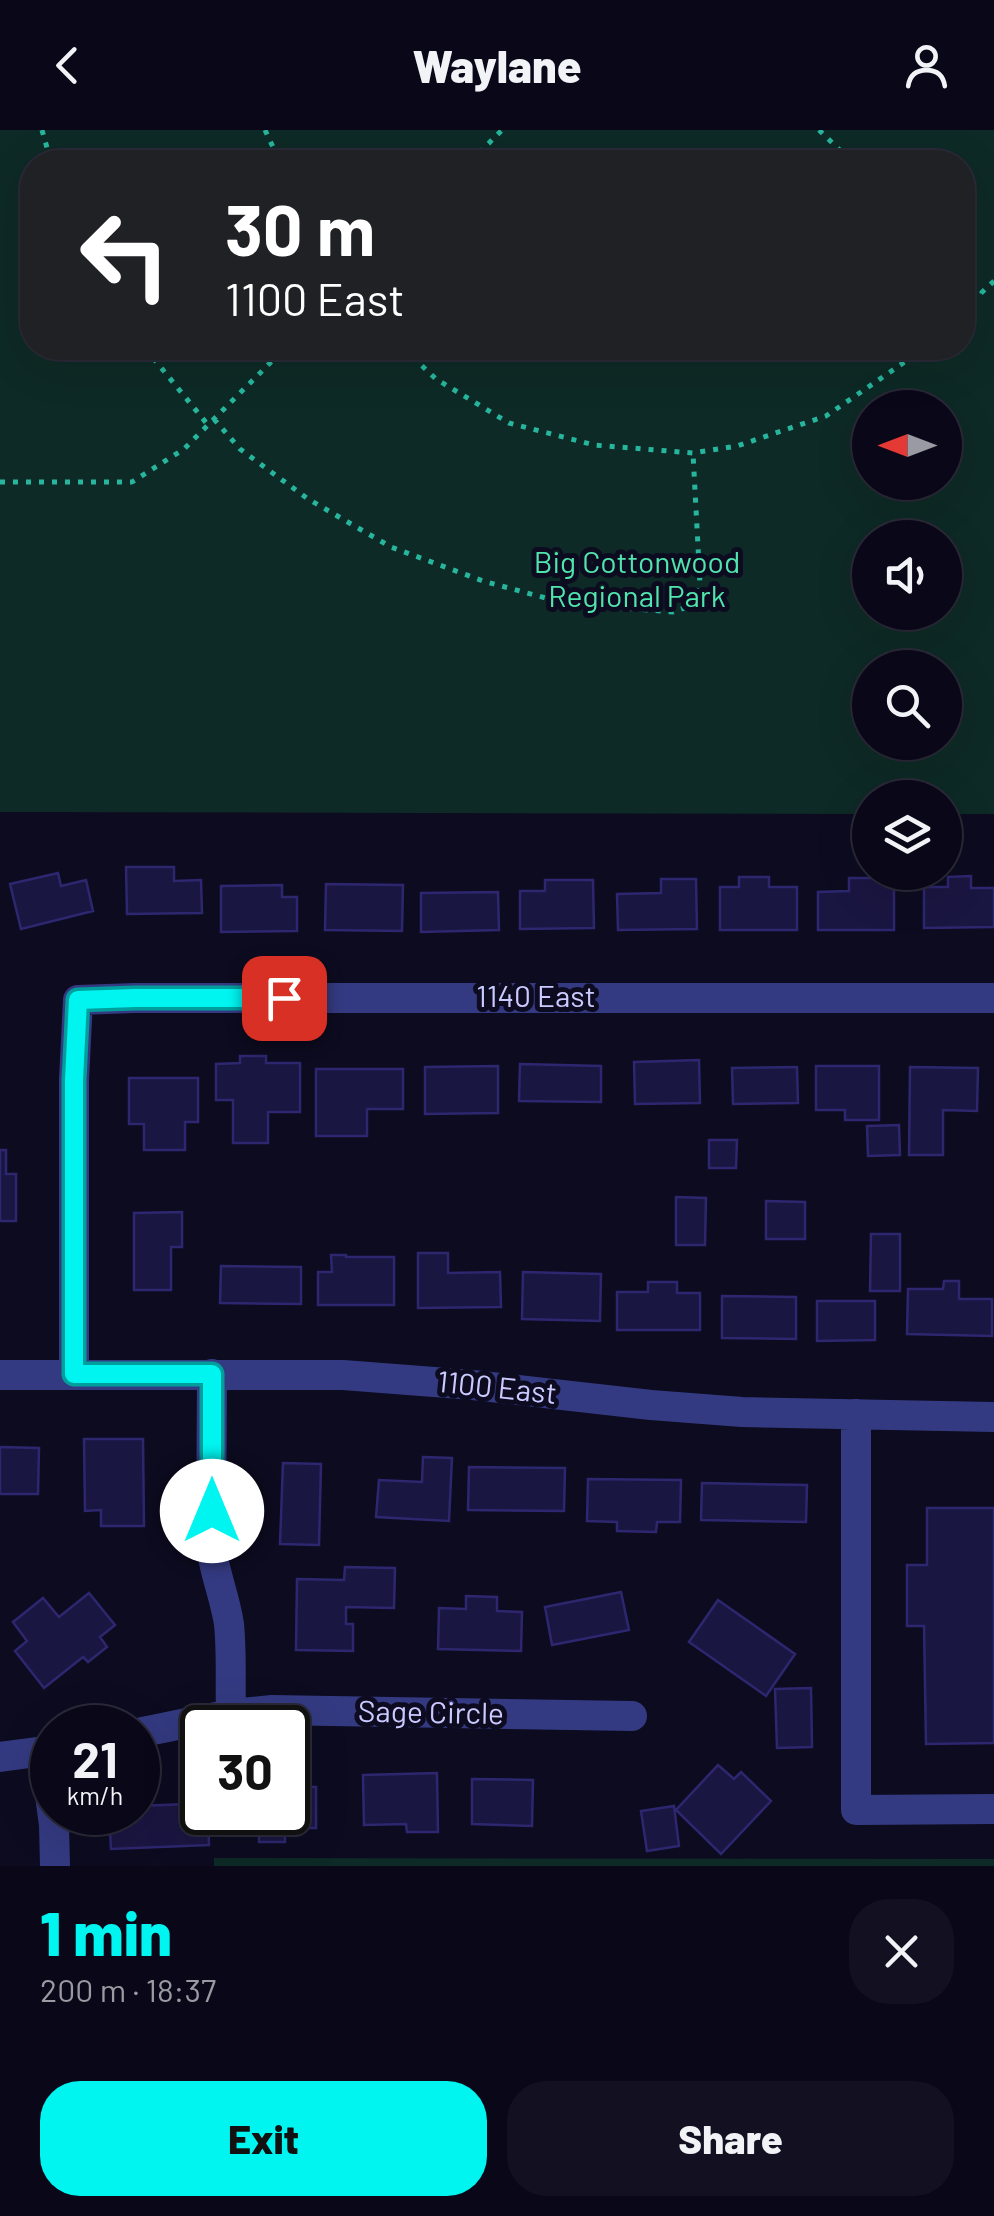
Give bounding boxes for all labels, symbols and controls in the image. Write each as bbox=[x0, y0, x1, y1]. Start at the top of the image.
icon: back bbox=[40, 38, 95, 93]
text: Waylane bbox=[412, 38, 582, 92]
icon: person bbox=[899, 38, 954, 93]
text: 30 m bbox=[225, 186, 375, 270]
icon: left bbox=[60, 190, 190, 320]
text: 1100 East bbox=[225, 271, 405, 325]
north arrow bbox=[852, 390, 962, 500]
map controls bbox=[852, 390, 962, 890]
button: sound bbox=[852, 520, 962, 630]
park label: Big Cottonwood Regional Park bbox=[534, 543, 740, 613]
button: search bbox=[852, 650, 962, 760]
button: layers bbox=[852, 780, 962, 890]
pin bbox=[242, 956, 327, 1041]
icon: arrive bbox=[257, 971, 312, 1026]
street label: 1140 East bbox=[476, 977, 596, 1013]
street label: 1100 East bbox=[436, 1362, 559, 1410]
position arrow bbox=[160, 1459, 264, 1563]
street label: Sage Circle bbox=[358, 1692, 504, 1730]
speed limit sign: 30 bbox=[180, 1705, 310, 1835]
text: 21 bbox=[72, 1728, 118, 1788]
text: km/h bbox=[67, 1780, 123, 1810]
text: 1 min bbox=[40, 1896, 172, 1968]
button: close bbox=[849, 1899, 954, 2004]
text: 200 m · 18:37 bbox=[40, 1970, 216, 2008]
button: Exit bbox=[40, 2081, 487, 2196]
button: Share bbox=[507, 2081, 954, 2196]

